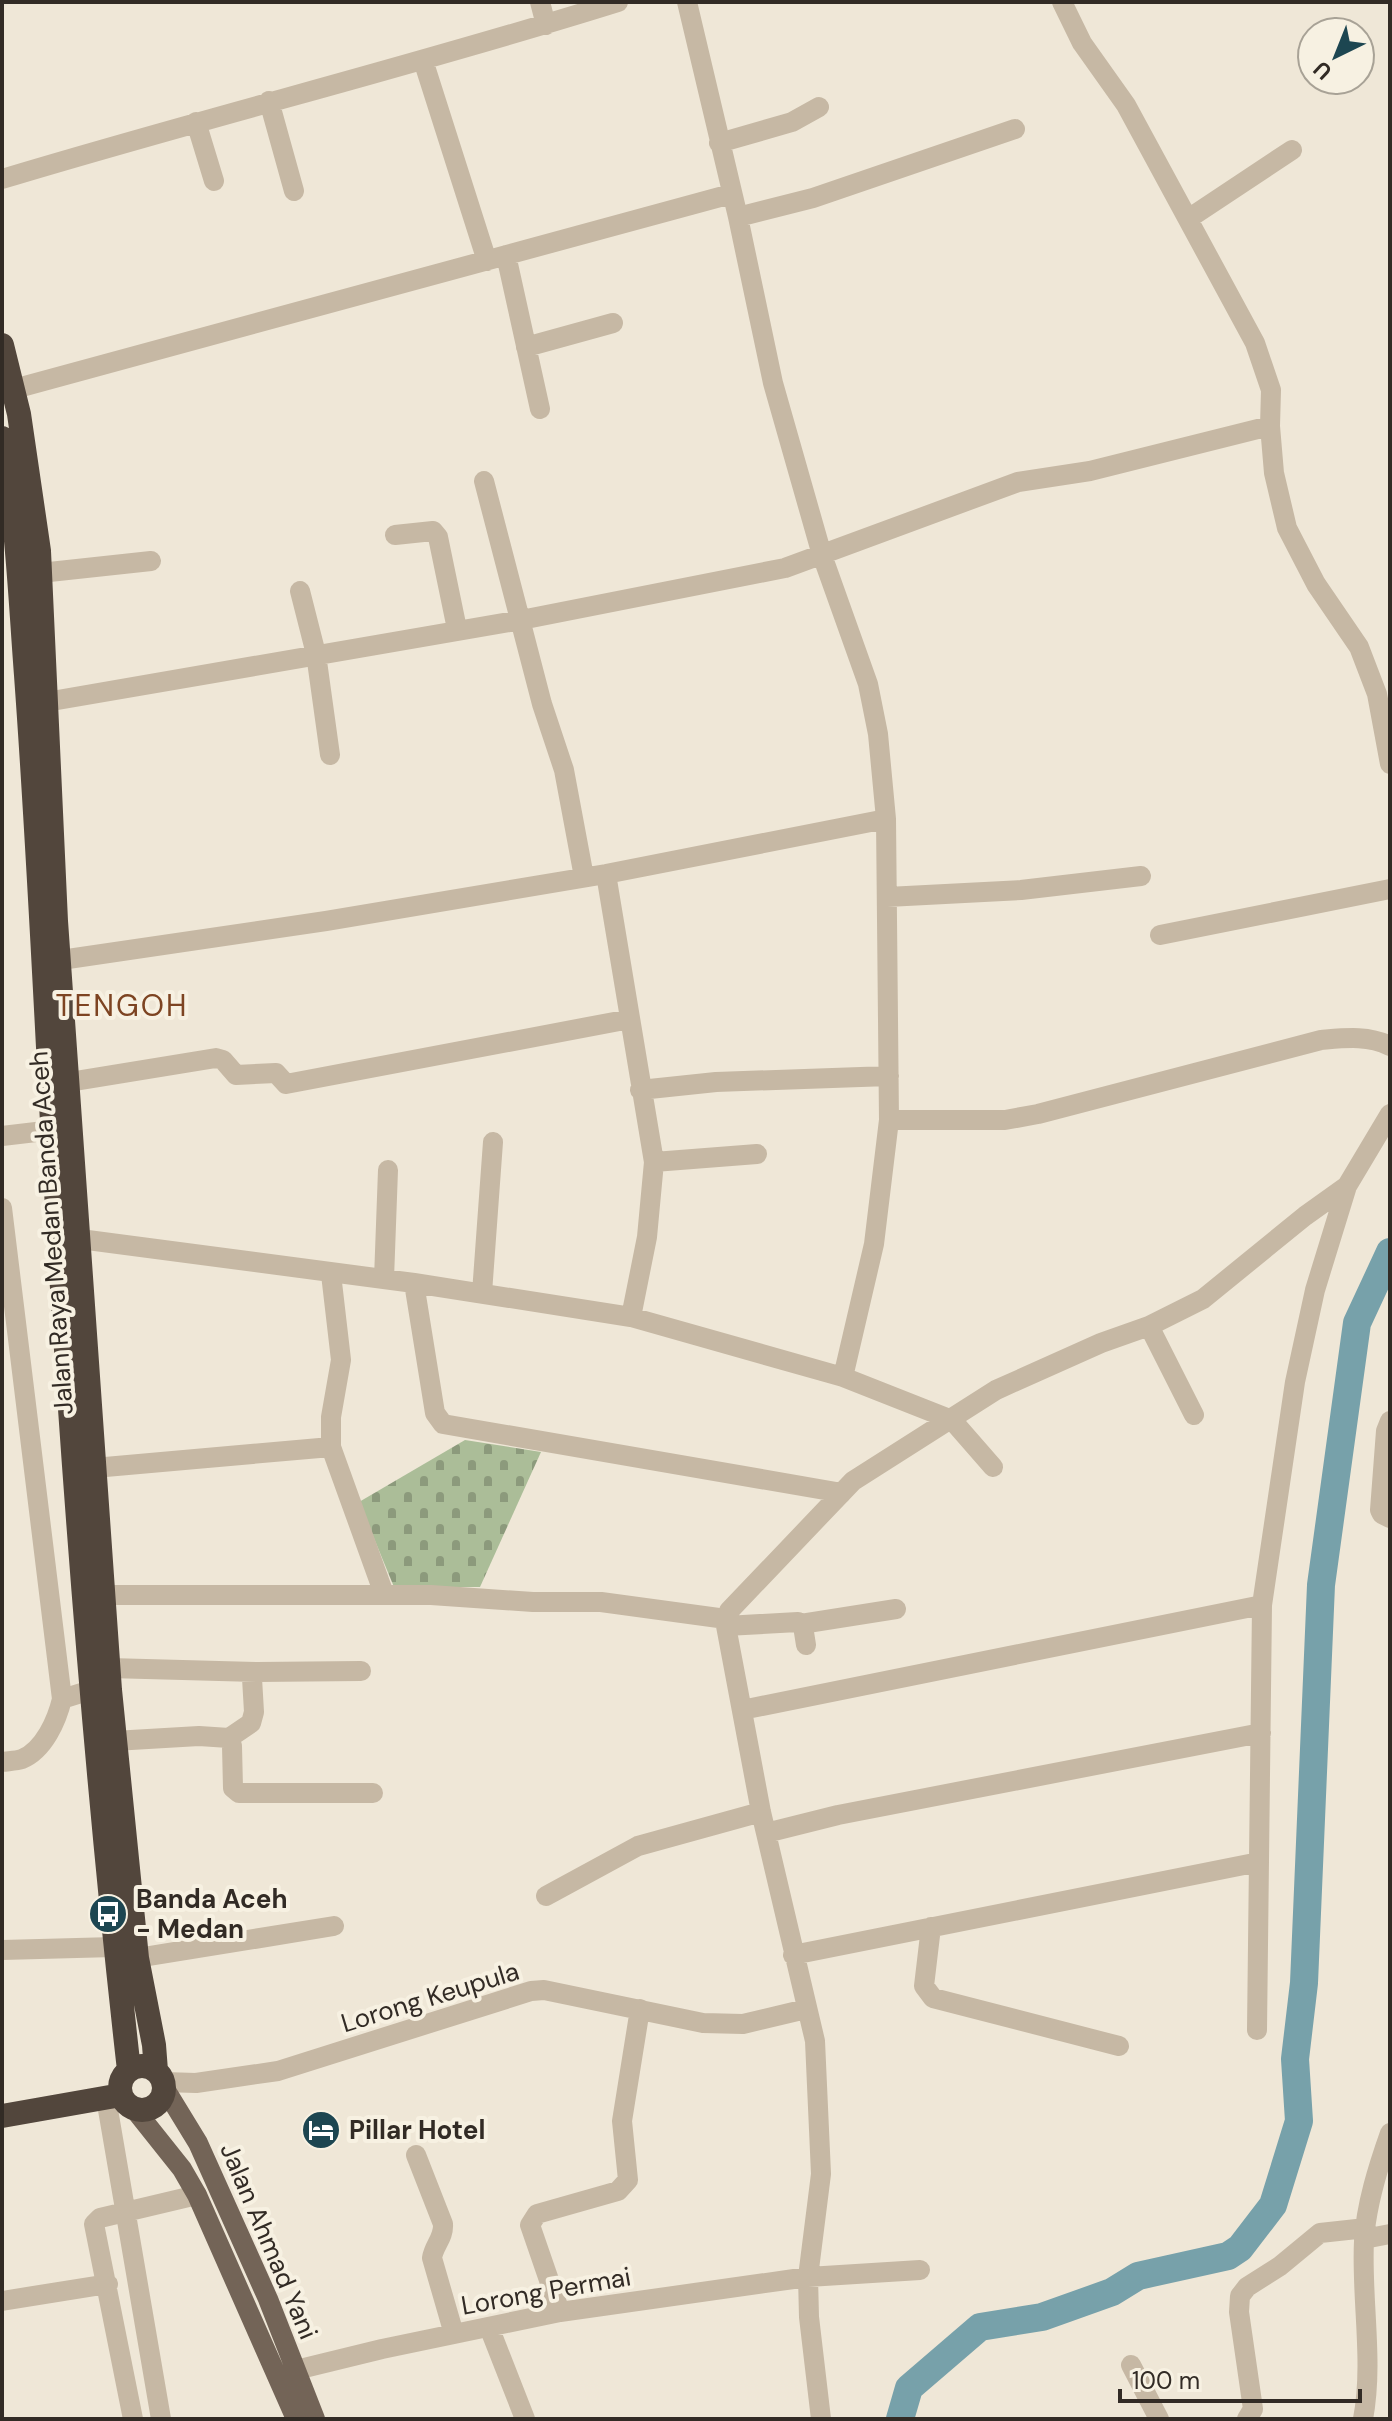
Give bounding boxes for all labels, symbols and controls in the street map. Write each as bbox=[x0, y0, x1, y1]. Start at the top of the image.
north arrow bbox=[1296, 16, 1376, 96]
text: U bbox=[1307, 55, 1338, 86]
district label: TENGOH bbox=[56, 986, 188, 1025]
street label: Jalan Raya Medan Banda Aceh bbox=[21, 1050, 81, 1416]
place label: Banda Aceh - Medan bbox=[136, 1882, 288, 1946]
bus stop icon: Banda Aceh - Medan bbox=[87, 1893, 129, 1935]
street label: Lorong Keupula bbox=[337, 1954, 523, 2040]
hotel icon: Pillar Hotel bbox=[300, 2109, 342, 2151]
place label: Pillar Hotel bbox=[349, 2113, 485, 2147]
street label: Jalan Ahmad Yani bbox=[212, 2138, 326, 2344]
street label: Lorong Permai bbox=[458, 2259, 634, 2323]
scale bar bbox=[1120, 2353, 1360, 2403]
text: 100 m bbox=[1132, 2365, 1200, 2396]

